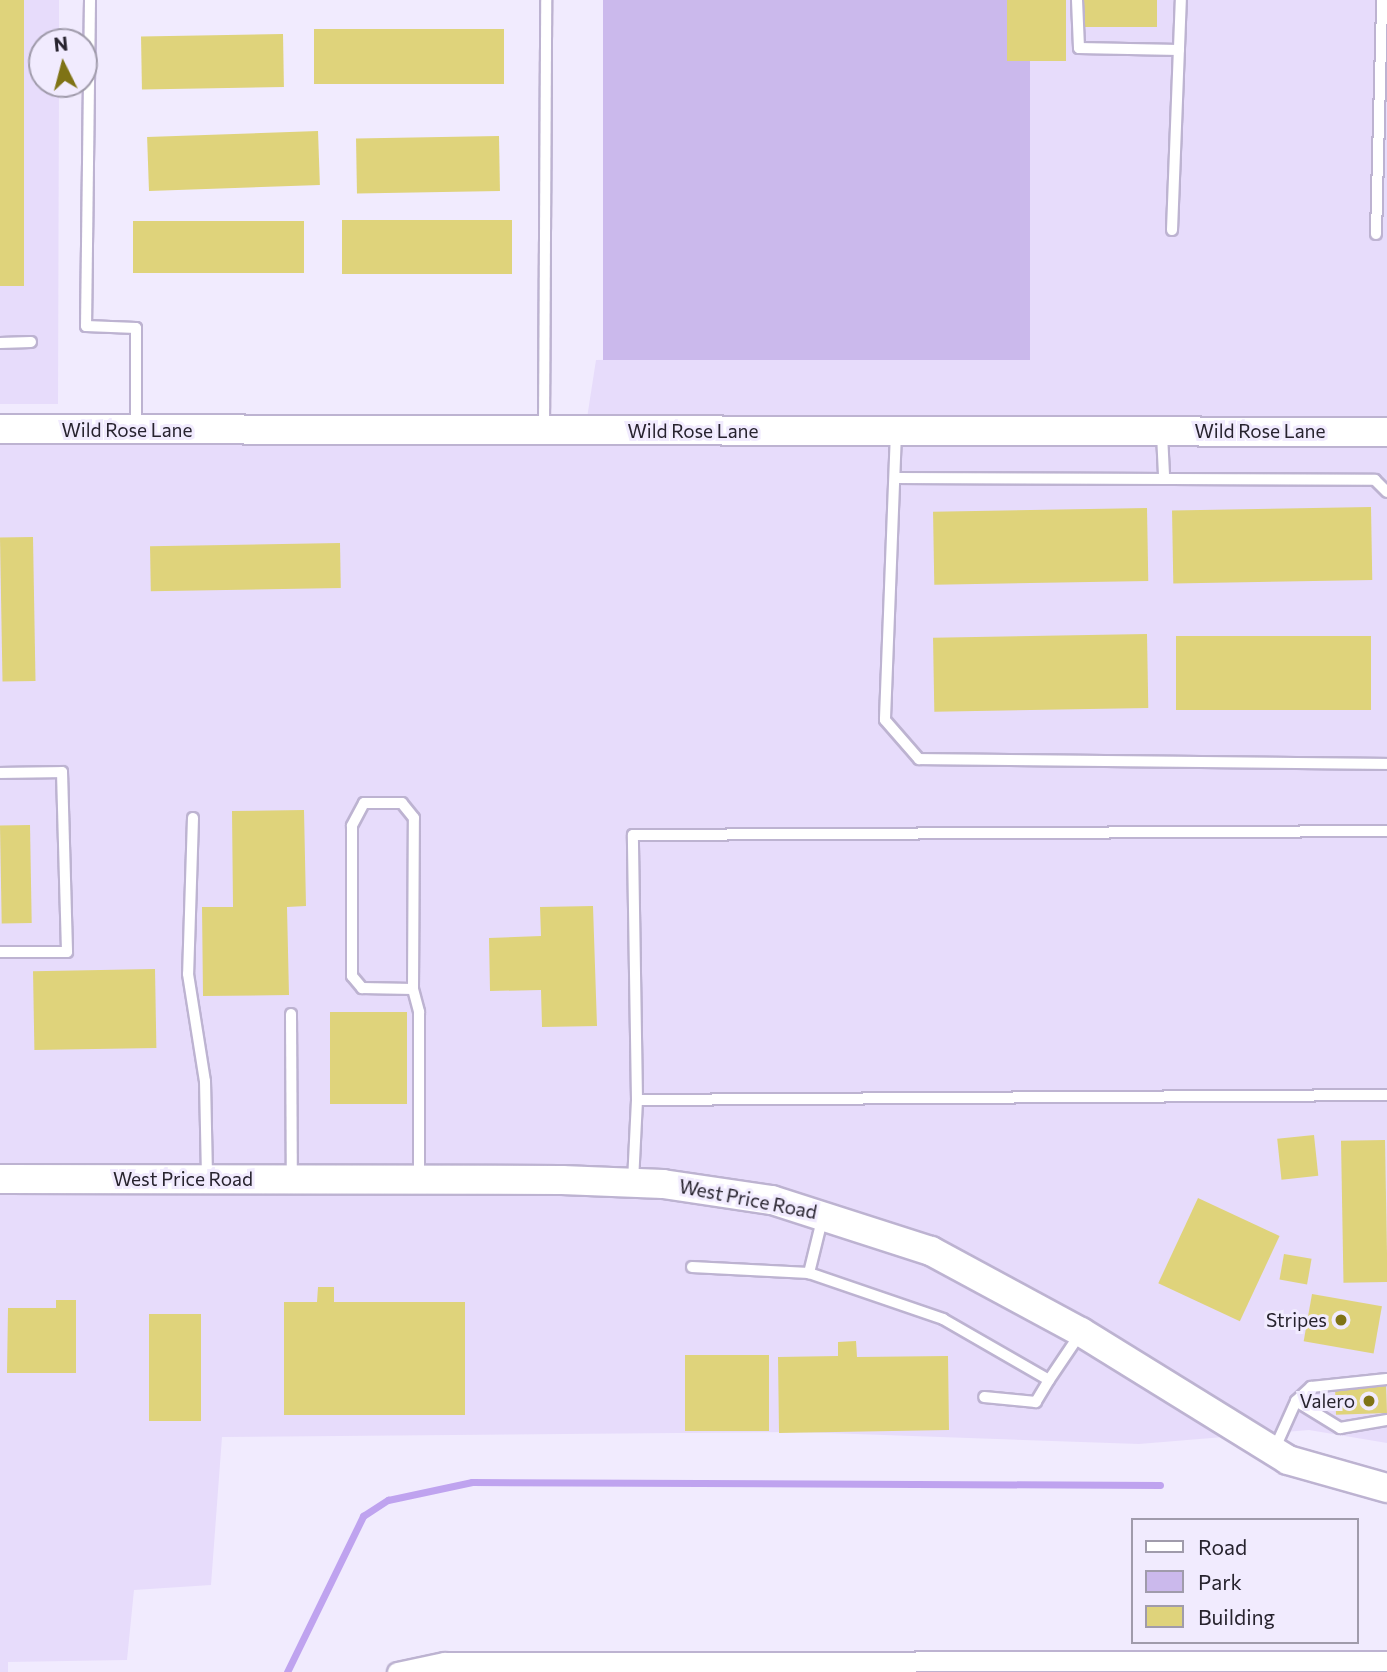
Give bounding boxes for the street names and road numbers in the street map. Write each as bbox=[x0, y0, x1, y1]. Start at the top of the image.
street label: Wild Rose Lane bbox=[61, 419, 193, 441]
street label: Wild Rose Lane bbox=[627, 420, 759, 442]
street label: Wild Rose Lane bbox=[1194, 420, 1326, 442]
street label: West Price Road bbox=[113, 1168, 253, 1190]
street label: West Price Road bbox=[677, 1174, 819, 1224]

